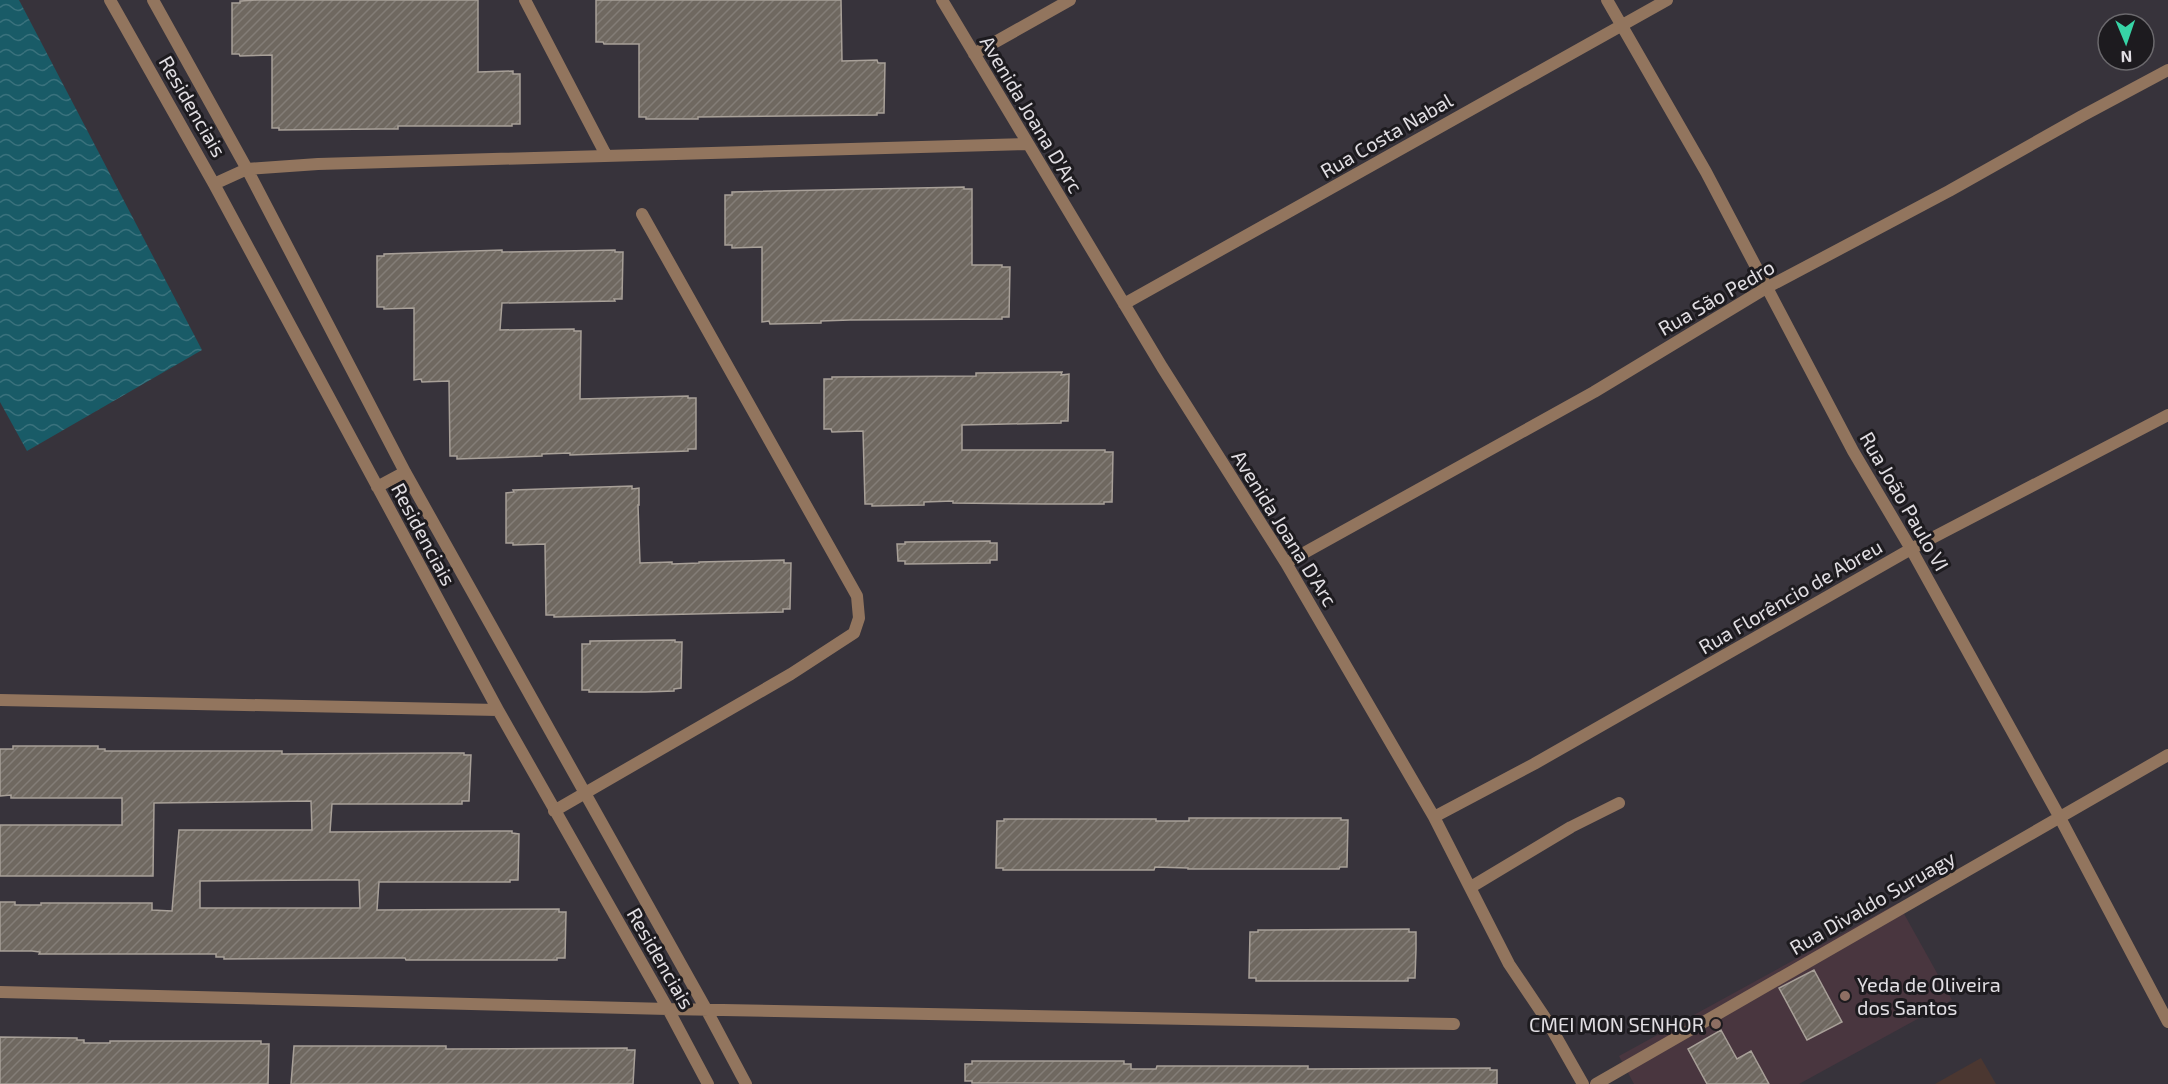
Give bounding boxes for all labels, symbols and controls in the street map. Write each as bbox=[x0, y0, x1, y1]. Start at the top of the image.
north arrow bbox=[2096, 12, 2156, 72]
street label: Avenida Joana D'Arc bbox=[976, 31, 1089, 197]
text: N bbox=[2120, 48, 2133, 67]
street label: Residenciais bbox=[154, 51, 232, 161]
street label: Rua Costa Nabal bbox=[1316, 87, 1456, 183]
street label: Rua São Pedro bbox=[1654, 254, 1778, 340]
street label: Rua João Paulo VI bbox=[1855, 427, 1955, 575]
street label: Avenida Joana D'Arc bbox=[1227, 446, 1343, 611]
street label: Residenciais bbox=[387, 479, 461, 589]
street label: Rua Florêncio de Abreu bbox=[1694, 534, 1886, 658]
street label: Rua Divaldo Suruagy bbox=[1785, 845, 1959, 959]
street label: Residenciais bbox=[622, 903, 700, 1013]
place label: Yeda de Oliveira dos Santos bbox=[1857, 972, 2001, 1019]
marker: Yeda de Oliveira dos Santos bbox=[1838, 989, 1852, 1003]
place label: CMEI MON SENHOR bbox=[1529, 1012, 1704, 1036]
marker: CMEI MON SENHOR bbox=[1709, 1017, 1723, 1031]

